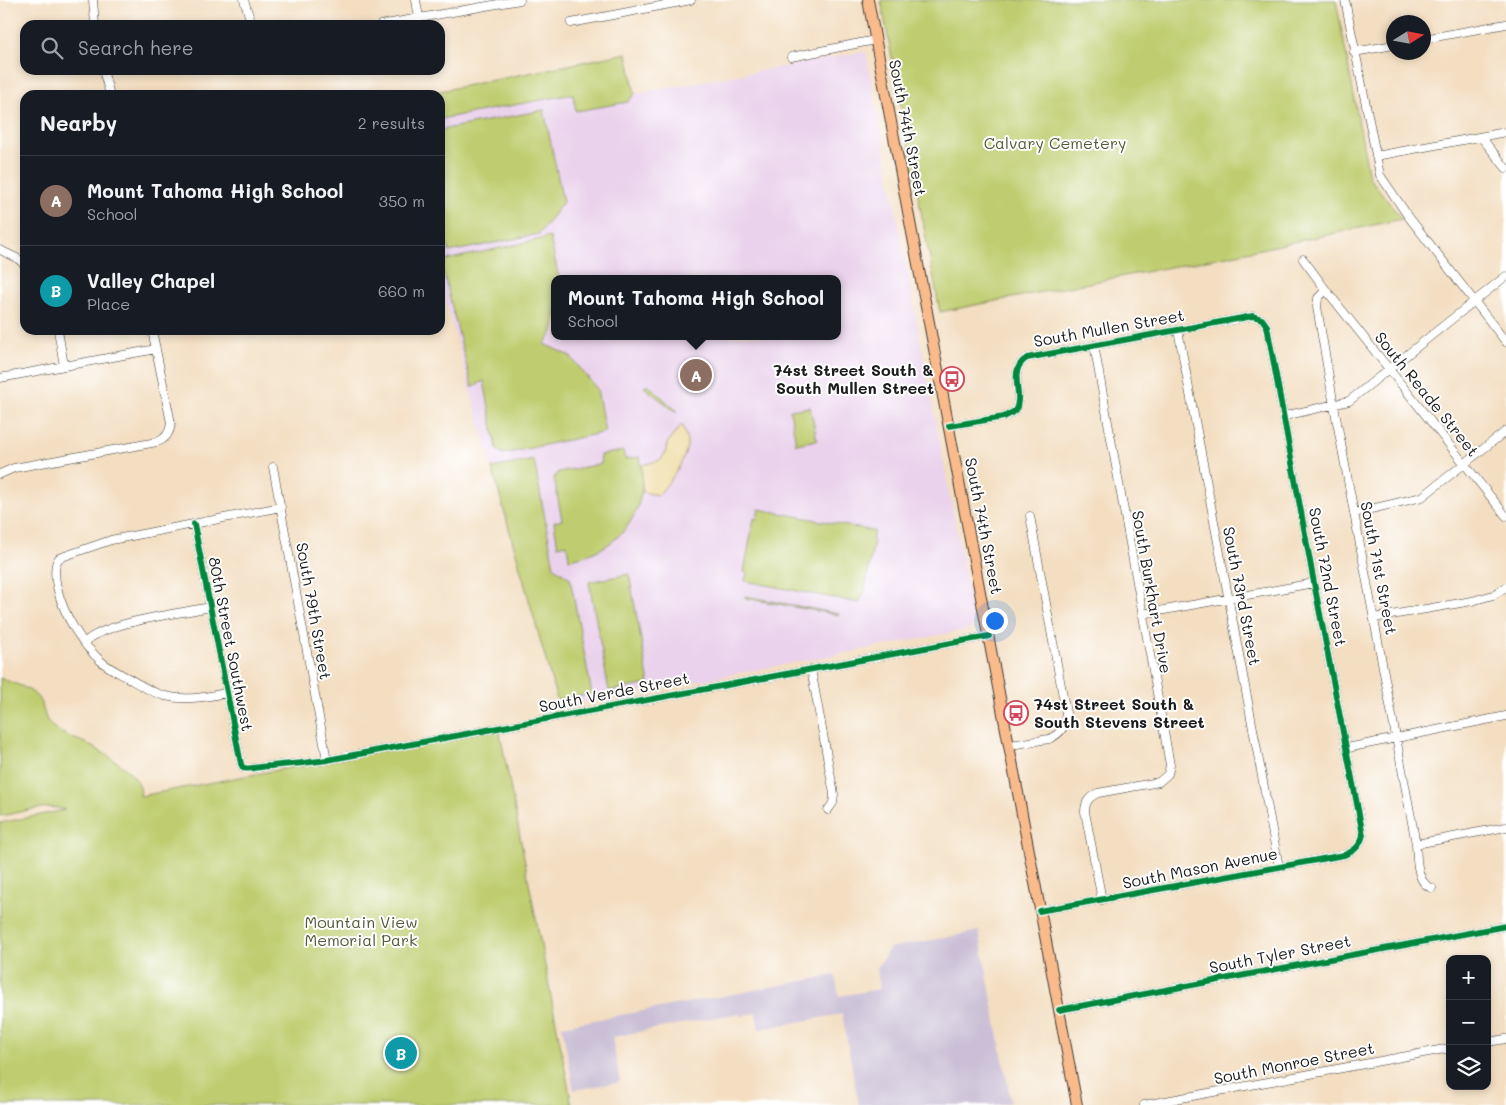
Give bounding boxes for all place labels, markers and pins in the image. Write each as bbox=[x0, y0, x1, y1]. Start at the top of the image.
pin: A bbox=[680, 356, 712, 394]
place label: 74st Street South & South Mullen Street bbox=[774, 359, 934, 398]
bus stop icon: 74st Street South & South Mullen Street bbox=[939, 366, 965, 392]
place label: 74st Street South & South Stevens Street bbox=[1034, 693, 1205, 732]
bus stop icon: 74st Street South & South Stevens Street bbox=[1003, 700, 1029, 726]
pin: B bbox=[385, 1034, 417, 1072]

